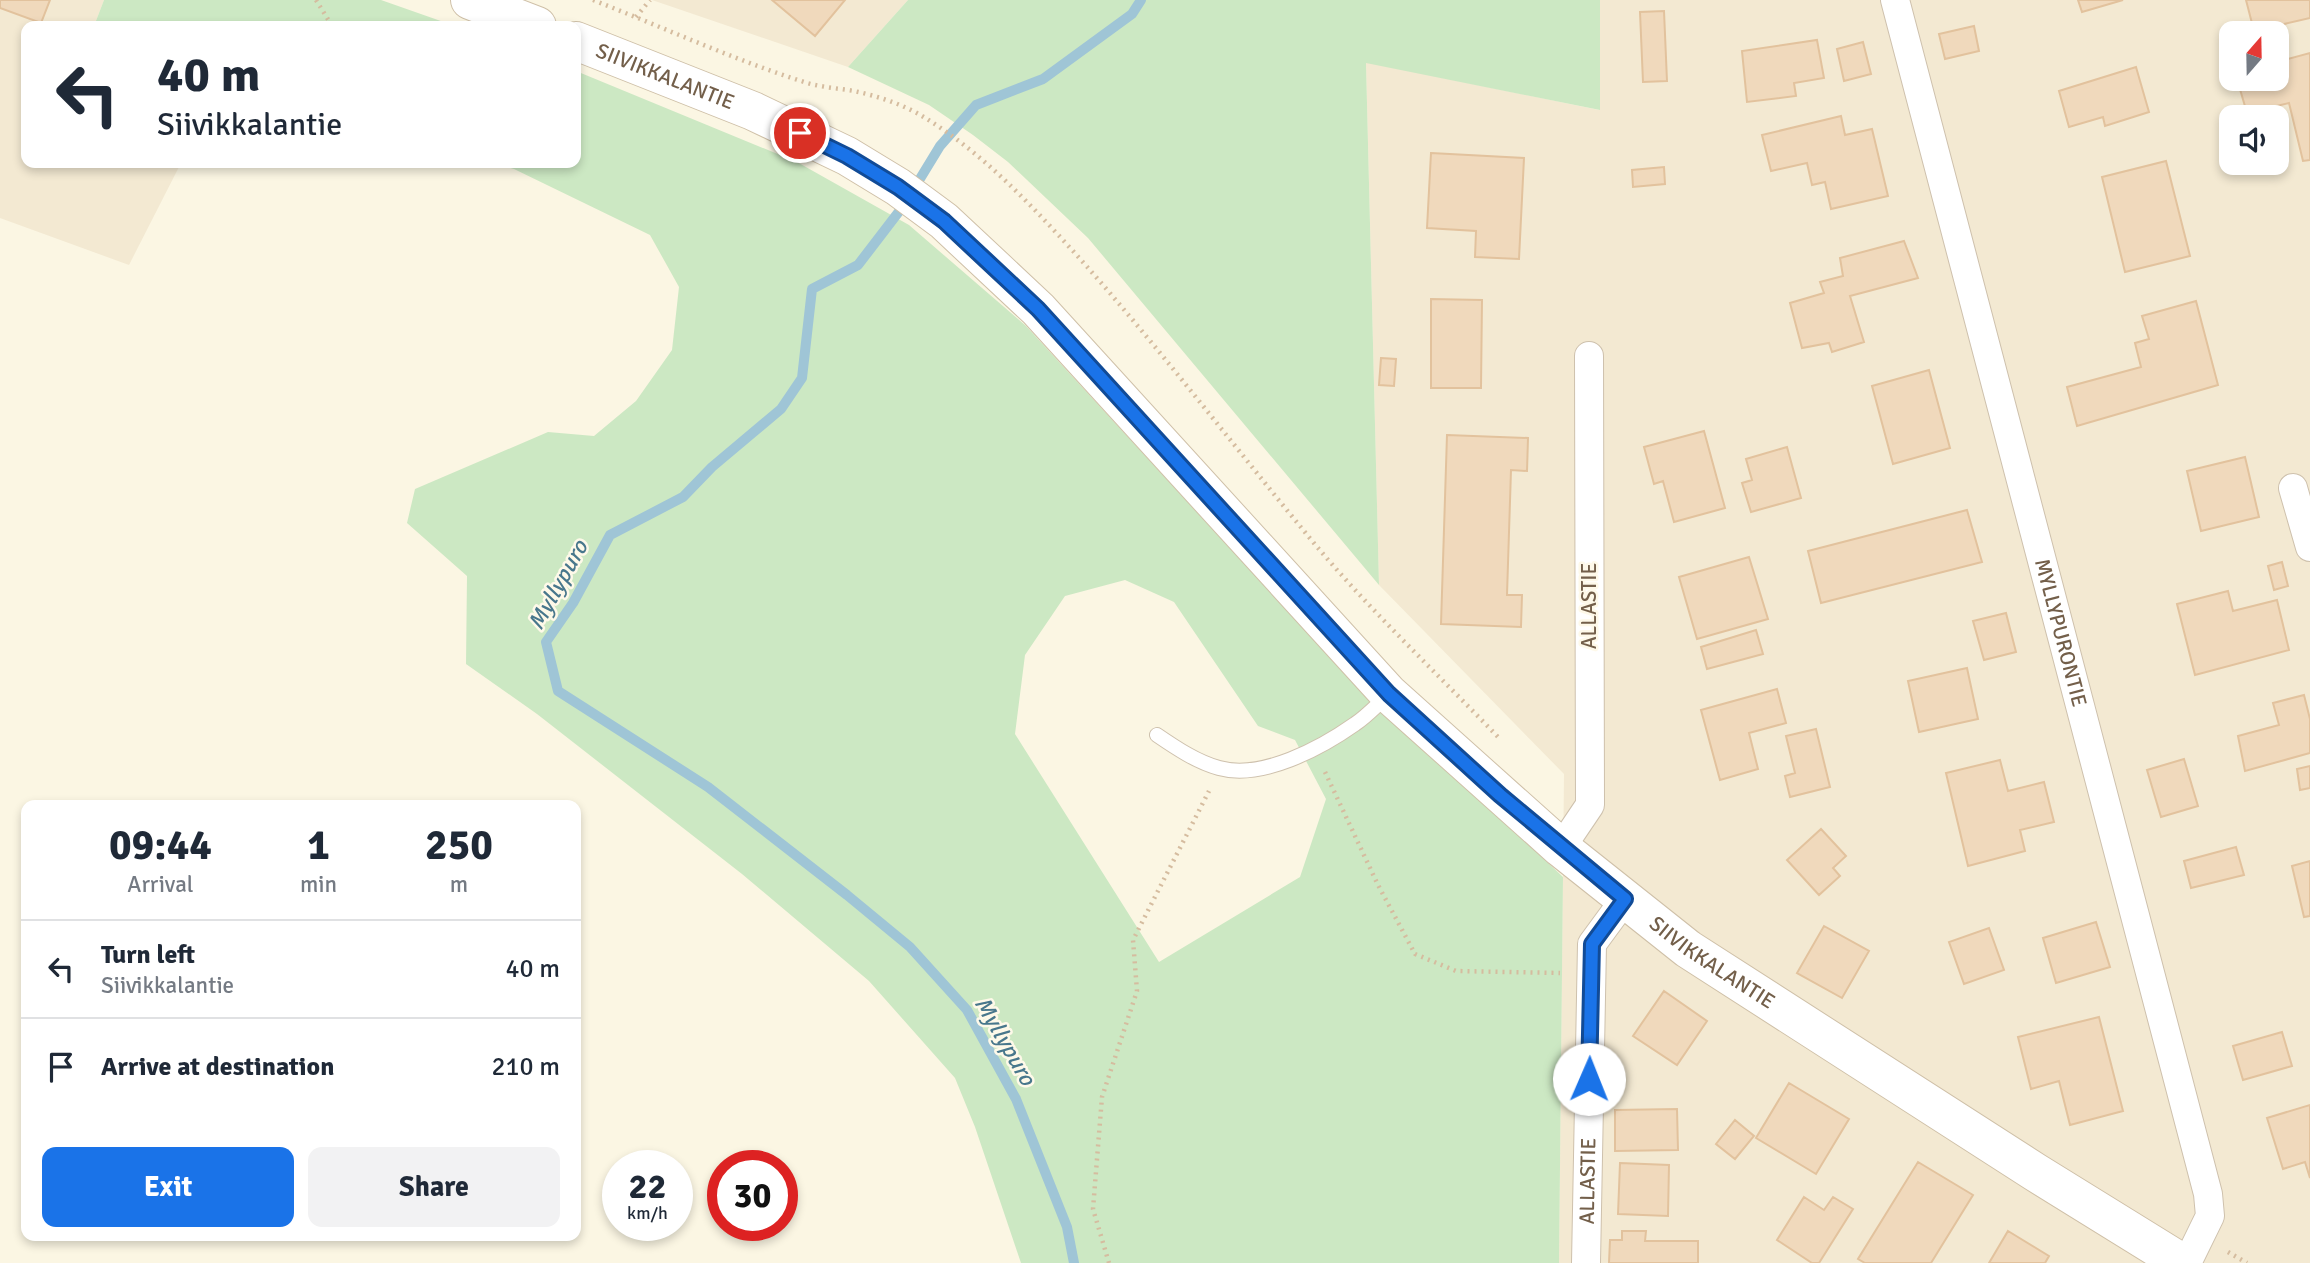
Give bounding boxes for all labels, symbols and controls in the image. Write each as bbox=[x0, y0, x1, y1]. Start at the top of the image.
north arrow bbox=[2219, 21, 2289, 91]
map controls bbox=[2219, 21, 2289, 175]
street label: SIIVIKKALANTIE bbox=[592, 37, 738, 115]
text: 40 m bbox=[157, 45, 260, 105]
icon: left bbox=[42, 49, 133, 140]
pin bbox=[770, 103, 830, 163]
text: Siivikkalantie bbox=[157, 105, 342, 144]
button: sound bbox=[2219, 105, 2289, 175]
icon: arrive bbox=[781, 114, 819, 152]
water label: Myllypuro bbox=[522, 534, 595, 635]
street label: MYLLYPURONTIE bbox=[2029, 556, 2093, 709]
street label: ALLASTIE bbox=[1576, 563, 1602, 649]
text: 09:44 bbox=[109, 820, 212, 871]
text: 1 bbox=[307, 820, 330, 871]
text: 250 bbox=[425, 820, 493, 871]
text: Arrival bbox=[127, 870, 194, 899]
text: min bbox=[300, 870, 337, 899]
text: m bbox=[450, 870, 468, 899]
street label: SIIVIKKALANTIE bbox=[1644, 910, 1780, 1014]
text: Turn left bbox=[101, 939, 195, 971]
icon: left bbox=[42, 950, 80, 988]
text: 40 m bbox=[505, 953, 560, 985]
text: Siivikkalantie bbox=[101, 971, 234, 1000]
water label: Myllypuro bbox=[968, 991, 1043, 1091]
position arrow bbox=[1552, 1042, 1626, 1116]
icon: arrive bbox=[42, 1048, 80, 1086]
text: Arrive at destination bbox=[101, 1051, 334, 1083]
text: 210 m bbox=[491, 1051, 560, 1083]
street label: ALLASTIE bbox=[1574, 1137, 1601, 1225]
button: Exit bbox=[42, 1147, 294, 1227]
button: Share bbox=[308, 1147, 560, 1227]
speed limit sign: 30 bbox=[707, 1150, 798, 1241]
text: 22 bbox=[629, 1165, 666, 1208]
text: km/h bbox=[627, 1202, 668, 1224]

